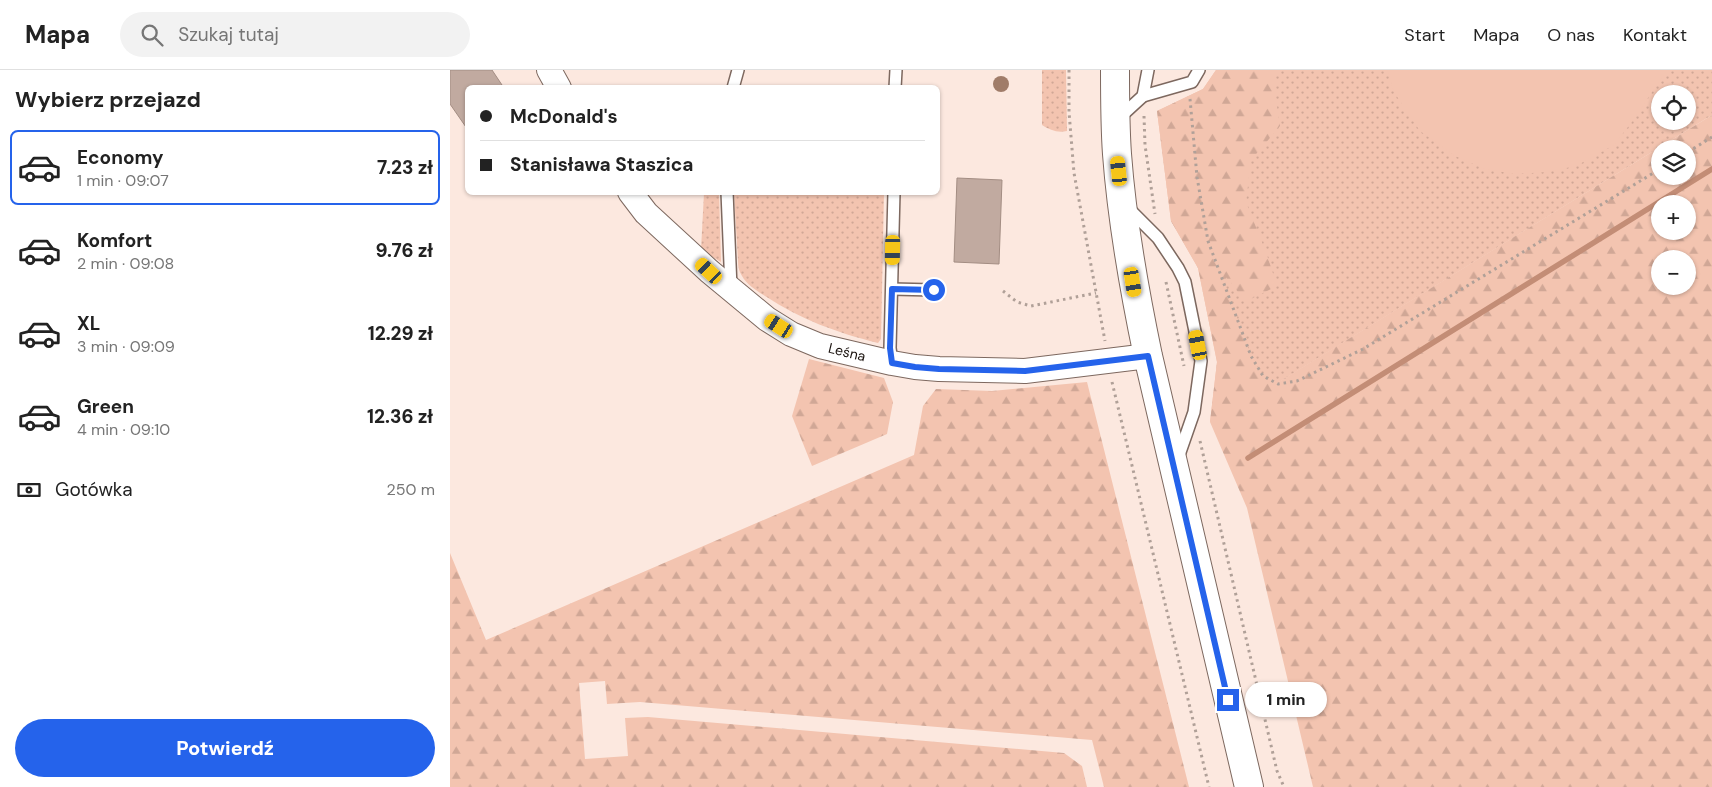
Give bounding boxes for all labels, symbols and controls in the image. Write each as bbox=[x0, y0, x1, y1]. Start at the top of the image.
search box bbox=[120, 12, 470, 57]
text: Mapa bbox=[25, 19, 90, 50]
icon: search bbox=[138, 21, 166, 49]
text: Szukaj tutaj bbox=[178, 22, 279, 47]
text: Start bbox=[1404, 23, 1445, 47]
text: Mapa bbox=[1473, 23, 1519, 47]
text: O nas bbox=[1547, 23, 1595, 47]
text: Kontakt bbox=[1623, 23, 1687, 47]
text: Wybierz przejazd bbox=[15, 85, 201, 114]
map controls bbox=[1651, 85, 1696, 295]
button: locate bbox=[1651, 85, 1696, 130]
text: McDonald's bbox=[510, 104, 618, 129]
button: layers bbox=[1651, 140, 1696, 185]
icon: car bbox=[17, 145, 62, 190]
text: Economy bbox=[77, 145, 164, 170]
text: Stanisława Staszica bbox=[510, 152, 693, 177]
text: 7.23 zł bbox=[377, 155, 433, 180]
car bbox=[1109, 155, 1128, 187]
text: 1 min · 09:07 bbox=[77, 170, 169, 191]
button: + bbox=[1651, 195, 1696, 240]
icon: car bbox=[17, 228, 62, 273]
text: Komfort bbox=[77, 228, 152, 253]
car bbox=[885, 235, 900, 265]
text: 9.76 zł bbox=[376, 238, 433, 263]
button: − bbox=[1651, 250, 1696, 295]
text: 2 min · 09:08 bbox=[77, 253, 174, 274]
car bbox=[692, 255, 725, 287]
car bbox=[1123, 266, 1142, 298]
route start bbox=[923, 279, 945, 301]
icon: car bbox=[17, 311, 62, 356]
text: XL bbox=[77, 311, 100, 336]
car bbox=[762, 312, 795, 340]
text: 12.29 zł bbox=[368, 321, 433, 346]
car bbox=[1187, 329, 1208, 361]
text: 3 min · 09:09 bbox=[77, 336, 175, 357]
street label: Leśna bbox=[827, 339, 867, 365]
icon: car bbox=[17, 394, 62, 439]
text: Green bbox=[77, 394, 134, 419]
text: 12.36 zł bbox=[367, 404, 433, 429]
text: 4 min · 09:10 bbox=[77, 419, 170, 440]
icon: cash bbox=[15, 476, 43, 504]
text: Gotówka bbox=[55, 477, 133, 502]
text: 250 m bbox=[387, 479, 435, 500]
callout: 1 min bbox=[1246, 682, 1328, 718]
route end bbox=[1217, 689, 1239, 711]
text: 1 min bbox=[1266, 689, 1306, 710]
button: Potwierdź bbox=[15, 719, 435, 777]

